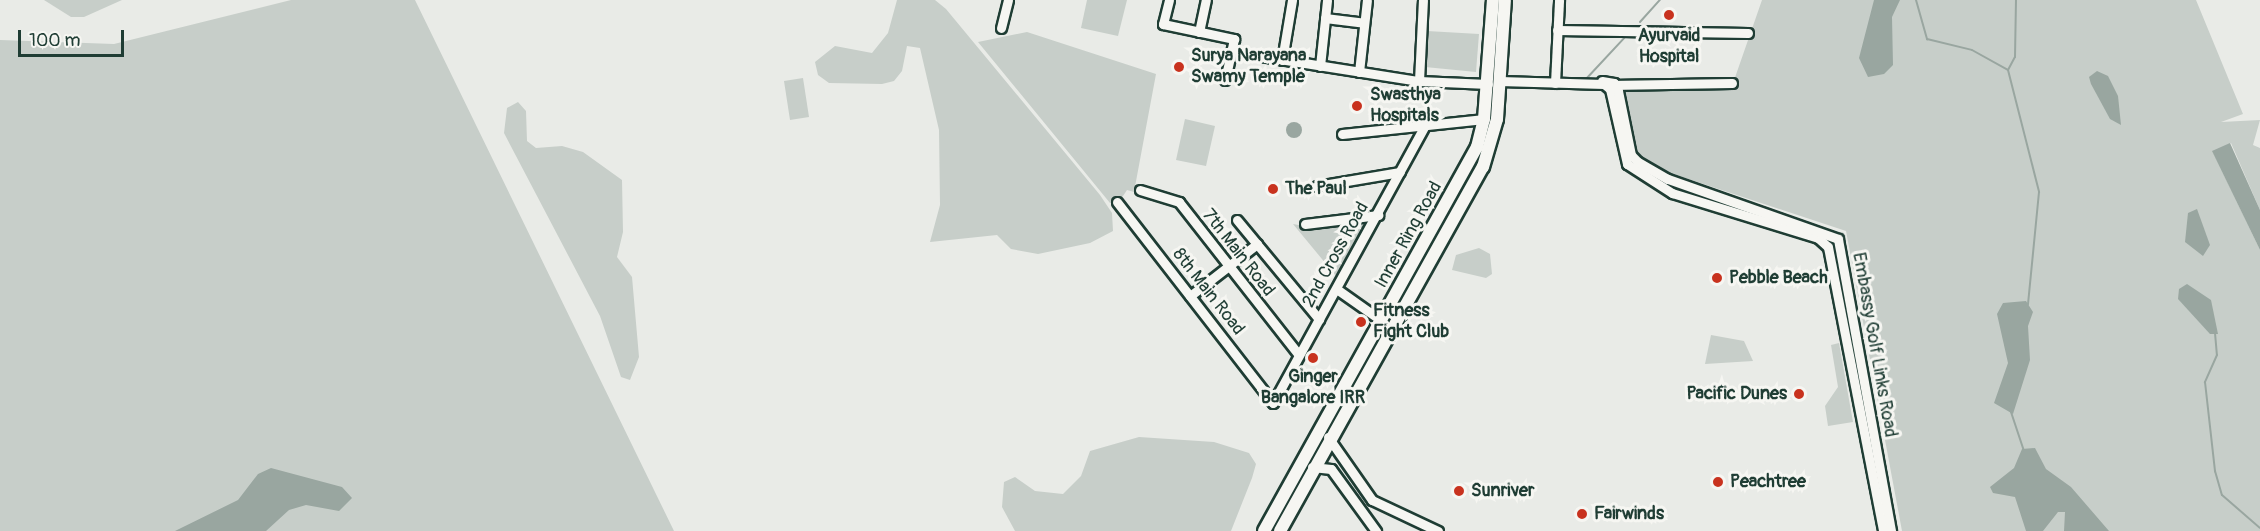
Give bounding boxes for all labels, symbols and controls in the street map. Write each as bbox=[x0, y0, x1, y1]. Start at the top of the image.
marker: Ayurvaid Hospital bbox=[1660, 6, 1678, 24]
scale bar bbox=[21, 18, 128, 56]
place label: Ayurvaid Hospital bbox=[1638, 26, 1700, 68]
text: 100 m bbox=[29, 29, 81, 52]
place label: Surya Narayana Swamy Temple bbox=[1191, 46, 1306, 88]
marker: Surya Narayana Swamy Temple bbox=[1172, 60, 1186, 74]
place label: Swasthya Hospitals bbox=[1370, 85, 1441, 128]
marker: Swasthya Hospitals bbox=[1348, 97, 1366, 115]
place label: The Paul bbox=[1285, 178, 1347, 200]
street label: Inner Ring Road bbox=[1371, 178, 1447, 292]
marker: The Paul bbox=[1266, 182, 1280, 196]
street label: 2nd Cross Road bbox=[1298, 199, 1374, 311]
street label: 7th Main Road bbox=[1197, 205, 1279, 301]
street label: 8th Main Road bbox=[1167, 244, 1249, 340]
street label: Embassy Golf Links Road bbox=[1847, 251, 1901, 439]
place label: Pebble Beach bbox=[1729, 267, 1828, 289]
marker: Pebble Beach bbox=[1710, 271, 1724, 285]
place label: Fitness Fight Club bbox=[1373, 301, 1449, 344]
marker: Fitness Fight Club bbox=[1354, 315, 1368, 329]
marker: Ginger Bangalore IRR bbox=[1306, 351, 1320, 365]
place label: Ginger Bangalore IRR bbox=[1261, 367, 1365, 410]
place label: Pacific Dunes bbox=[1686, 383, 1787, 405]
marker: Pacific Dunes bbox=[1792, 387, 1806, 401]
place label: Peachtree bbox=[1730, 471, 1806, 493]
marker: Peachtree bbox=[1711, 475, 1725, 489]
place label: Sunriver bbox=[1471, 480, 1534, 502]
marker: Sunriver bbox=[1452, 484, 1466, 498]
place label: Fairwinds bbox=[1594, 503, 1664, 525]
marker: Fairwinds bbox=[1575, 507, 1589, 521]

